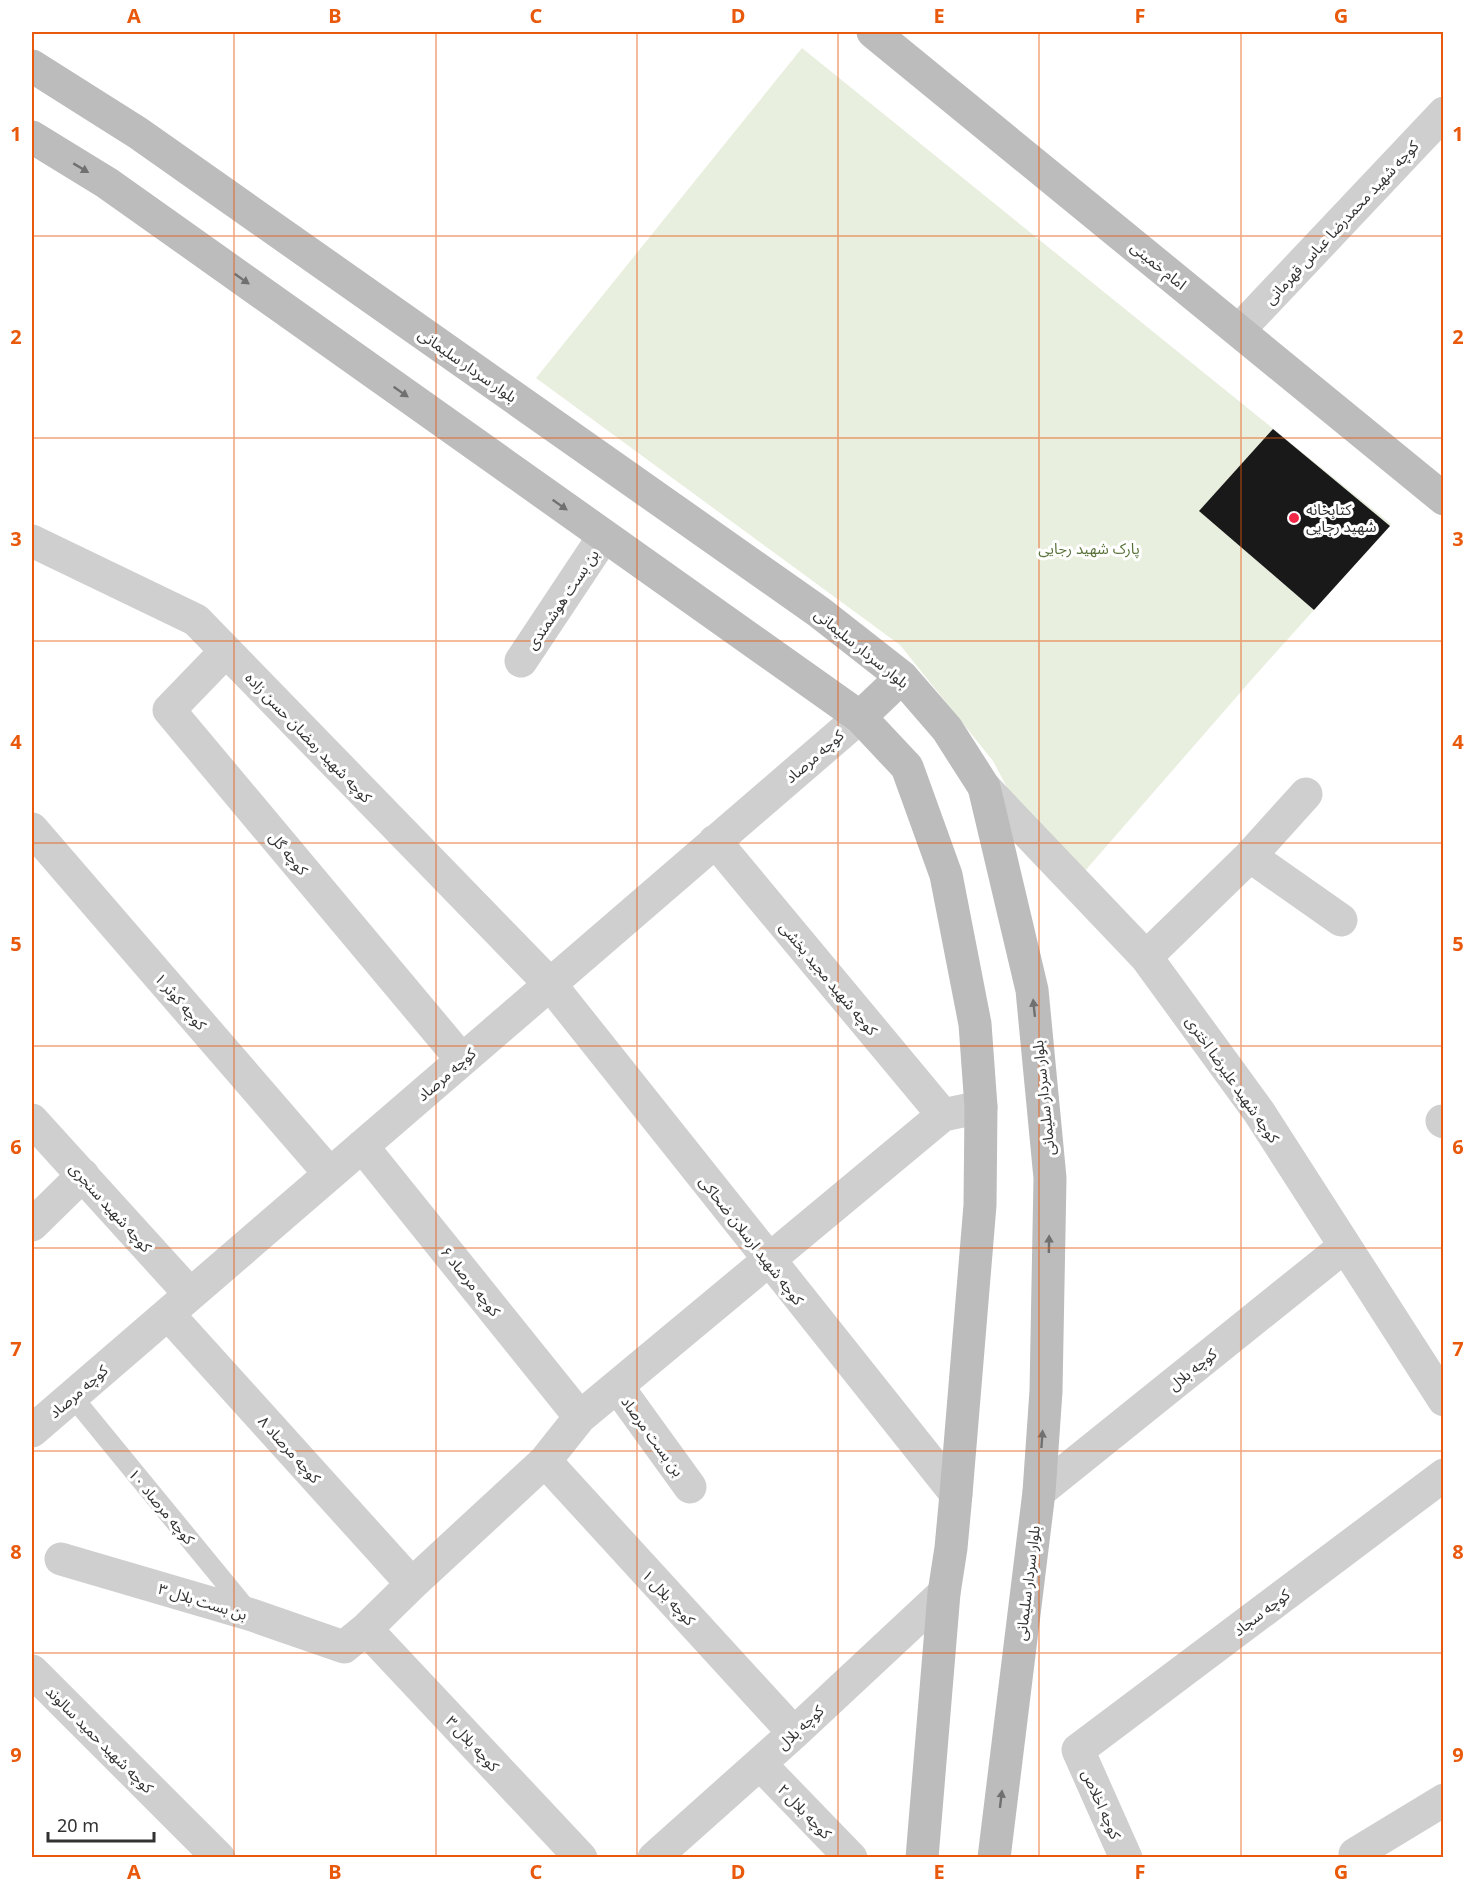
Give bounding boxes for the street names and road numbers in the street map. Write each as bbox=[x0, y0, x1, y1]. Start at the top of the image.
street label: کوچه شهید محمدرضا عباس قهرمانی bbox=[1260, 135, 1424, 309]
street label: امام خمینی bbox=[1126, 236, 1191, 295]
street label: بلوار سردار سلیمانی bbox=[415, 324, 521, 406]
street label: بن بست هوشمندی bbox=[521, 545, 603, 653]
street label: بلوار سردار سلیمانی bbox=[811, 604, 913, 692]
street label: کوچه شهید رمضان حسن زاده bbox=[241, 667, 377, 808]
street label: کوچه مرصاد bbox=[780, 724, 849, 788]
street label: کوچه گل bbox=[264, 827, 313, 880]
street label: کوچه شهید مجید بخشی bbox=[775, 917, 883, 1040]
street label: کوچه کوثر ۱ bbox=[150, 968, 212, 1035]
street label: کوچه شهید علیرضا اختری bbox=[1181, 1012, 1285, 1148]
street label: بلوار سردار سلیمانی bbox=[1027, 1039, 1059, 1157]
street label: کوچه مرصاد bbox=[412, 1042, 481, 1106]
street label: کوچه شهید سنجری bbox=[65, 1158, 157, 1257]
street label: کوچه شهید ارسلان ضحاکی bbox=[695, 1171, 809, 1310]
street label: کوچه مرصاد ۶ bbox=[436, 1242, 506, 1321]
street label: کوچه بلال bbox=[1164, 1343, 1222, 1395]
street label: کوچه مرصاد bbox=[44, 1359, 113, 1423]
street label: بن بست مرصاد bbox=[617, 1392, 689, 1480]
street label: کوچه مرصاد ۸ bbox=[254, 1411, 326, 1488]
street label: کوچه مرصاد ۱۰ bbox=[124, 1464, 200, 1549]
street label: بلوار سردار سلیمانی bbox=[1010, 1524, 1044, 1642]
street label: کوچه بلال ۱ bbox=[637, 1565, 700, 1630]
street label: بن بست بلال ۳ bbox=[156, 1578, 250, 1624]
street label: کوچه سجاد bbox=[1229, 1584, 1295, 1641]
street label: کوچه شهید حمید سالوند bbox=[41, 1681, 159, 1798]
street label: کوچه بلال bbox=[772, 1700, 829, 1754]
street label: کوچه بلال ۳ bbox=[441, 1711, 504, 1776]
street label: کوچه اخلاص bbox=[1077, 1766, 1127, 1843]
street label: کوچه بلال ۲ bbox=[773, 1779, 837, 1844]

